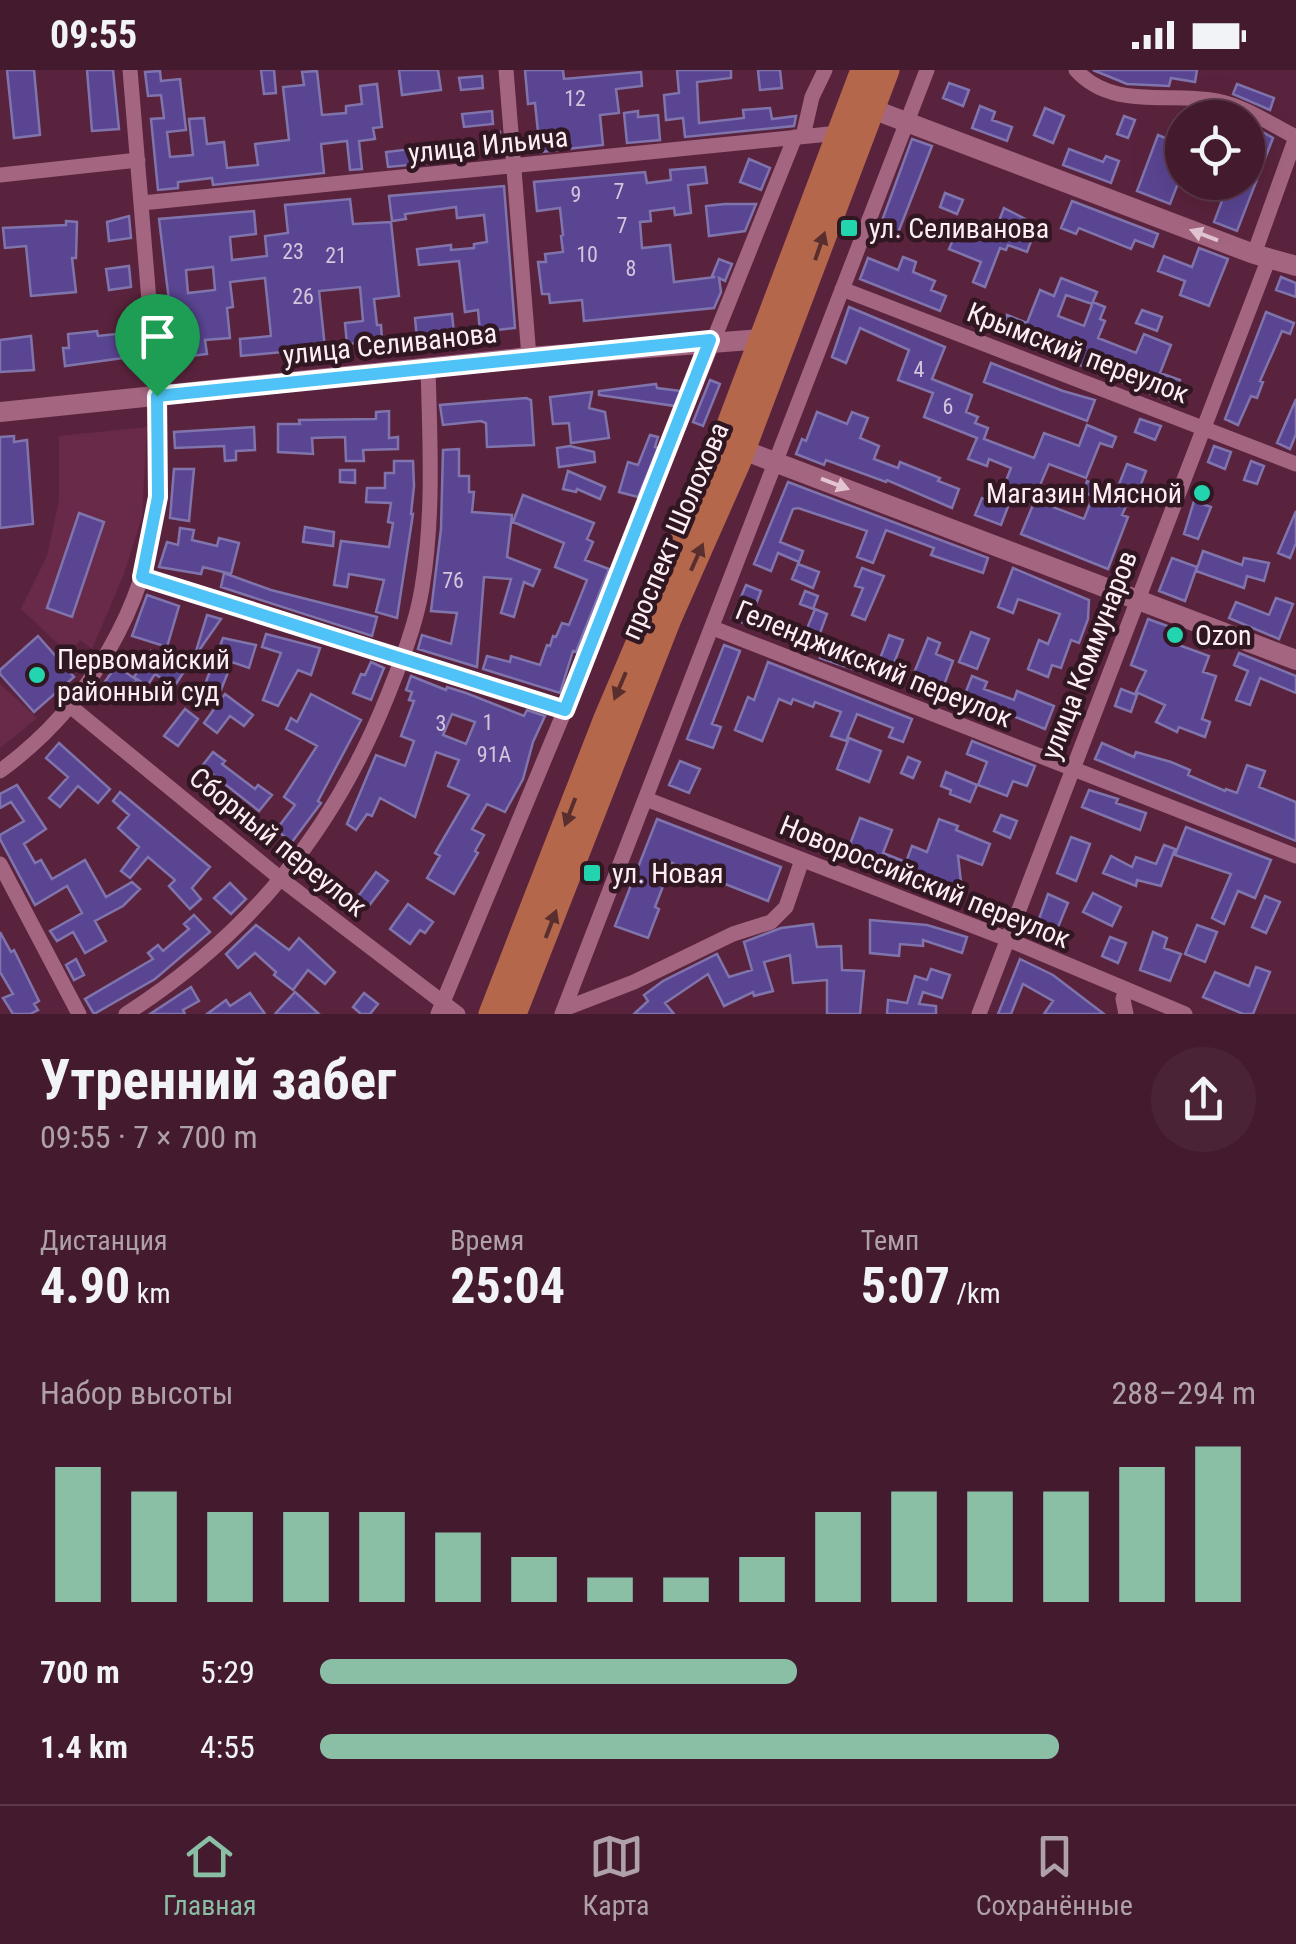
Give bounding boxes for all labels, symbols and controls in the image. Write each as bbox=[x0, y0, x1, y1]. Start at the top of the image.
text: 09:55 bbox=[50, 13, 137, 57]
house number: 12 bbox=[564, 86, 586, 111]
map controls bbox=[1165, 100, 1265, 200]
button: locate bbox=[1165, 100, 1265, 200]
street label: улица Ильича bbox=[406, 120, 570, 170]
house number: 7 bbox=[614, 179, 624, 204]
house number: 9 bbox=[571, 182, 581, 207]
place label: ул. Селиванова bbox=[869, 212, 1049, 245]
house number: 7 bbox=[617, 213, 627, 238]
marker: ул. Селиванова bbox=[838, 217, 860, 239]
one-way arrow bbox=[1189, 226, 1219, 242]
one-way arrow bbox=[813, 231, 828, 261]
house number: 23 bbox=[282, 239, 304, 264]
house number: 10 bbox=[576, 242, 598, 267]
house number: 21 bbox=[325, 243, 347, 268]
house number: 8 bbox=[626, 256, 636, 281]
house number: 26 bbox=[292, 284, 314, 309]
pin bbox=[115, 294, 200, 397]
street label: Крымский переулок bbox=[963, 296, 1193, 410]
icon: arrive bbox=[130, 309, 185, 364]
street label: улица Селиванова bbox=[281, 316, 499, 372]
house number: 4 bbox=[914, 357, 925, 382]
house number: 6 bbox=[943, 394, 953, 419]
street label: проспект Шолохова bbox=[614, 418, 736, 644]
one-way arrow bbox=[820, 477, 850, 492]
place label: Магазин Мясной bbox=[986, 477, 1182, 510]
marker: Магазин Мясной bbox=[1191, 482, 1213, 504]
one-way arrow bbox=[689, 542, 705, 572]
street label: улица Коммунаров bbox=[1034, 546, 1144, 764]
house number: 76 bbox=[442, 568, 464, 593]
street label: Геленджикский переулок bbox=[731, 593, 1017, 735]
place label: Ozon bbox=[1195, 619, 1252, 652]
marker: Ozon bbox=[1164, 624, 1186, 646]
place label: Первомайский районный суд bbox=[57, 643, 230, 708]
marker: Первомайский районный суд bbox=[26, 664, 48, 686]
one-way arrow bbox=[612, 671, 628, 701]
house number: 1 bbox=[483, 710, 493, 735]
house number: 3 bbox=[436, 711, 446, 736]
house number: 91А bbox=[477, 742, 512, 767]
street label: Сборный переулок bbox=[183, 760, 373, 924]
one-way arrow bbox=[562, 798, 577, 828]
street label: Новороссийский переулок bbox=[775, 809, 1075, 955]
place label: ул. Новая bbox=[612, 857, 724, 890]
marker: ул. Новая bbox=[581, 862, 603, 884]
one-way arrow bbox=[544, 908, 559, 938]
button: share bbox=[1151, 1047, 1256, 1152]
text: Утренний забег bbox=[40, 1048, 396, 1112]
text: 09:55 · 7 × 700 m bbox=[40, 1118, 258, 1156]
text: Дистанция bbox=[40, 1224, 167, 1257]
text: Время bbox=[450, 1224, 524, 1257]
text: Темп bbox=[861, 1224, 919, 1257]
text: 4.90 bbox=[40, 1257, 130, 1315]
text: 25:04 bbox=[450, 1257, 565, 1315]
text: 5:07 bbox=[861, 1257, 950, 1315]
text: km bbox=[130, 1277, 170, 1310]
text: /km bbox=[950, 1277, 1001, 1310]
text: Набор высоты bbox=[40, 1374, 234, 1412]
text: 288–294 m bbox=[1111, 1374, 1256, 1412]
text: 700 m bbox=[40, 1653, 120, 1691]
text: 5:29 bbox=[200, 1653, 255, 1691]
text: 1.4 km bbox=[40, 1728, 128, 1766]
text: 4:55 bbox=[200, 1728, 255, 1766]
tab: Главная bbox=[163, 1829, 256, 1922]
tab: Карта bbox=[583, 1829, 650, 1922]
tab: Сохранённые bbox=[976, 1829, 1133, 1922]

